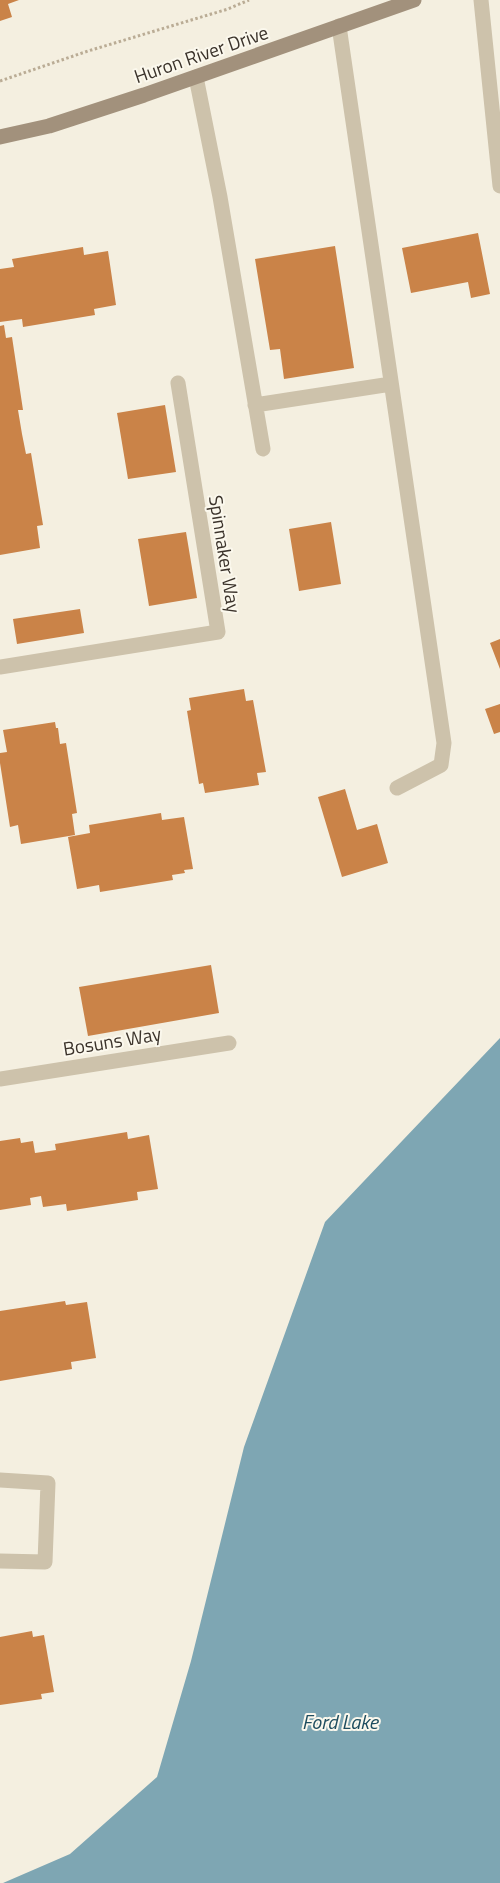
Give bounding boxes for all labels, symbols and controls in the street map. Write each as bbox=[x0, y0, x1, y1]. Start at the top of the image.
street label: Huron River Drive bbox=[130, 17, 272, 90]
street label: Spinnaker Way bbox=[202, 493, 249, 615]
street label: Bosuns Way bbox=[61, 1018, 163, 1063]
water label: Ford Lake bbox=[302, 1706, 380, 1737]

